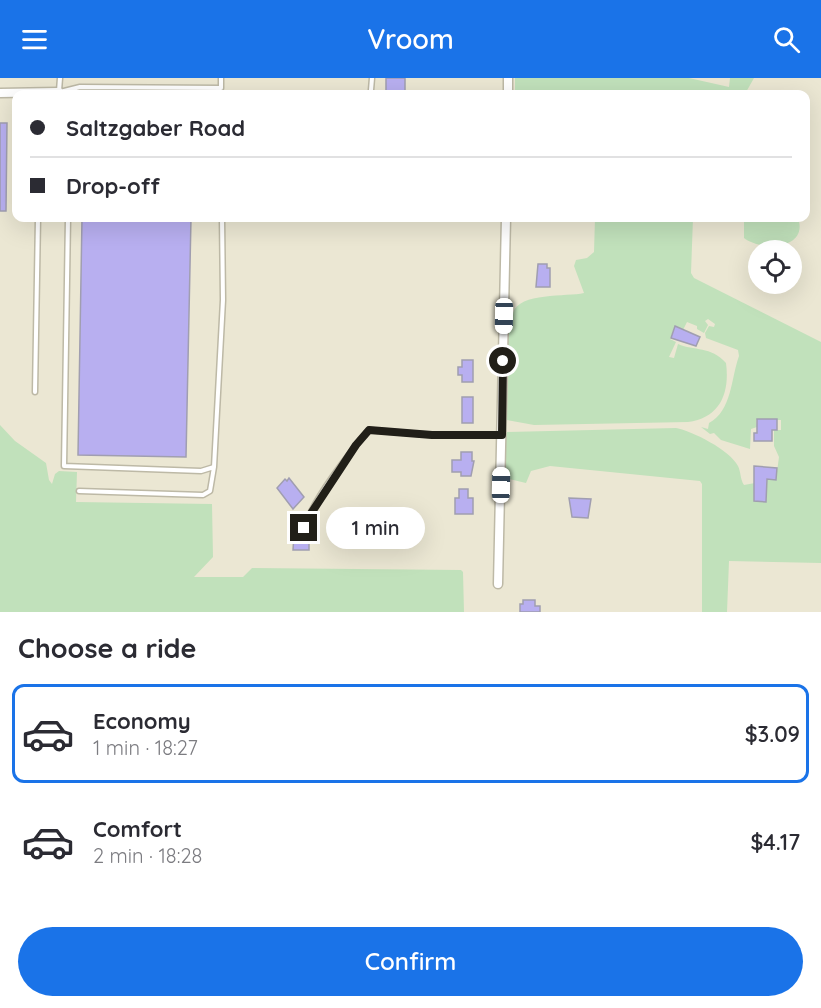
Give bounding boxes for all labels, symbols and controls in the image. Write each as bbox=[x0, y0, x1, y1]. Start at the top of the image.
text: Vroom bbox=[367, 22, 454, 56]
icon: menu bbox=[18, 23, 51, 56]
icon: search bbox=[770, 23, 803, 56]
text: Saltzgaber Road bbox=[66, 114, 245, 142]
text: Drop-off bbox=[66, 172, 160, 200]
map controls bbox=[748, 240, 802, 294]
button: locate bbox=[748, 240, 802, 294]
car bbox=[495, 298, 513, 334]
route start bbox=[489, 347, 516, 374]
car bbox=[492, 467, 510, 503]
callout: 1 min bbox=[325, 507, 424, 549]
route end bbox=[290, 514, 317, 541]
text: 1 min bbox=[352, 515, 399, 540]
text: Choose a ride bbox=[18, 631, 196, 665]
icon: car bbox=[21, 707, 75, 761]
text: Economy bbox=[93, 707, 191, 735]
text: $3.09 bbox=[745, 720, 800, 748]
text: 1 min · 18:27 bbox=[93, 735, 198, 760]
icon: car bbox=[21, 815, 75, 869]
text: Comfort bbox=[93, 815, 182, 843]
text: $4.17 bbox=[750, 828, 800, 856]
text: 2 min · 18:28 bbox=[93, 843, 202, 868]
button: Confirm bbox=[18, 927, 803, 996]

